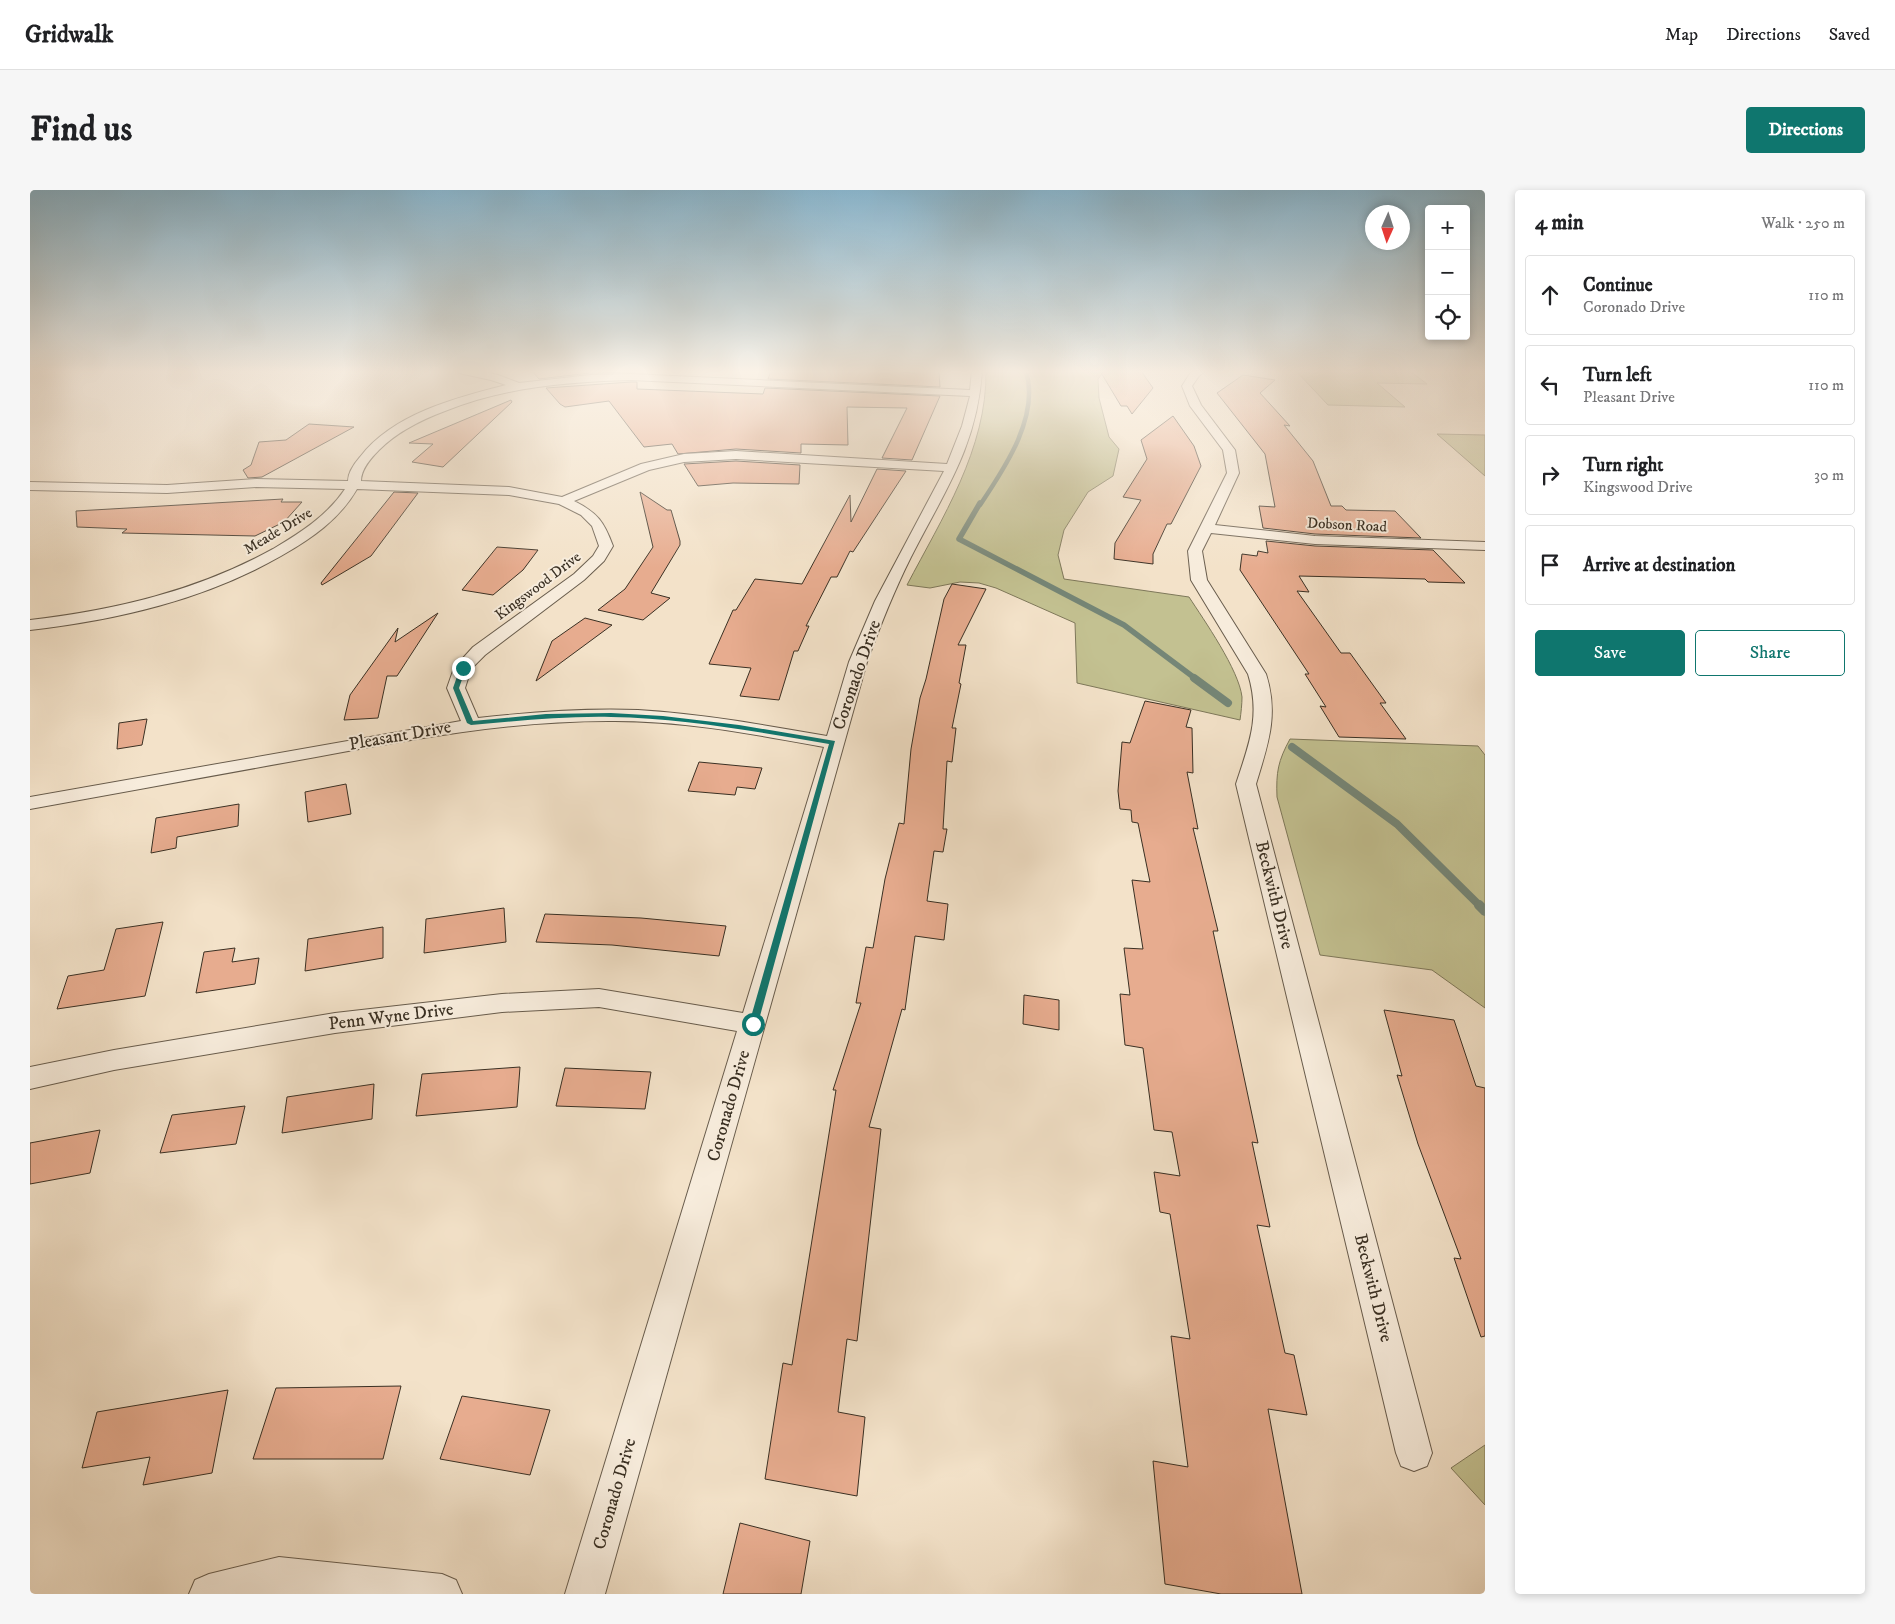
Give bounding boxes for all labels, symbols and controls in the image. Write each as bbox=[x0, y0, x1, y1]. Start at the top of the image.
text: Gridwalk bbox=[25, 20, 113, 50]
text: Map bbox=[1665, 24, 1698, 46]
text: Directions bbox=[1726, 24, 1801, 46]
text: Saved bbox=[1829, 24, 1870, 46]
button: Directions bbox=[1746, 107, 1865, 153]
text: Find us bbox=[30, 108, 132, 152]
north arrow bbox=[1365, 205, 1410, 250]
map controls bbox=[1425, 205, 1470, 340]
button: + bbox=[1425, 205, 1470, 250]
text: 4 min bbox=[1535, 210, 1584, 236]
text: Walk · 250 m bbox=[1761, 213, 1845, 233]
button: − bbox=[1425, 250, 1470, 295]
text: Continue bbox=[1583, 274, 1653, 297]
icon: ahead bbox=[1536, 281, 1564, 309]
text: 110 m bbox=[1808, 285, 1844, 305]
button: locate bbox=[1425, 295, 1470, 340]
text: Coronado Drive bbox=[1583, 297, 1685, 317]
text: Turn left bbox=[1583, 364, 1652, 387]
icon: left bbox=[1536, 371, 1564, 399]
text: 110 m bbox=[1808, 375, 1844, 395]
text: Pleasant Drive bbox=[1583, 387, 1675, 407]
text: Turn right bbox=[1583, 454, 1663, 477]
icon: right bbox=[1536, 461, 1564, 489]
text: 30 m bbox=[1814, 465, 1844, 485]
text: Kingswood Drive bbox=[1583, 477, 1693, 497]
street label: Meade Drive bbox=[240, 503, 316, 559]
street label: Dobson Road bbox=[1307, 513, 1388, 537]
street label: Kingswood Drive bbox=[491, 547, 585, 625]
icon: arrive bbox=[1536, 551, 1564, 579]
text: Arrive at destination bbox=[1583, 554, 1735, 577]
street label: Coronado Drive bbox=[828, 617, 886, 733]
button: Save bbox=[1535, 630, 1685, 676]
button: Share bbox=[1695, 630, 1845, 676]
route end bbox=[452, 657, 475, 680]
street label: Pleasant Drive bbox=[347, 716, 453, 756]
street label: Beckwith Drive bbox=[1250, 839, 1298, 951]
street label: Penn Wyne Drive bbox=[327, 998, 455, 1036]
route start bbox=[742, 1013, 765, 1036]
street label: Coronado Drive bbox=[703, 1048, 755, 1164]
street label: Beckwith Drive bbox=[1349, 1232, 1397, 1344]
street label: Coronado Drive bbox=[589, 1436, 641, 1552]

